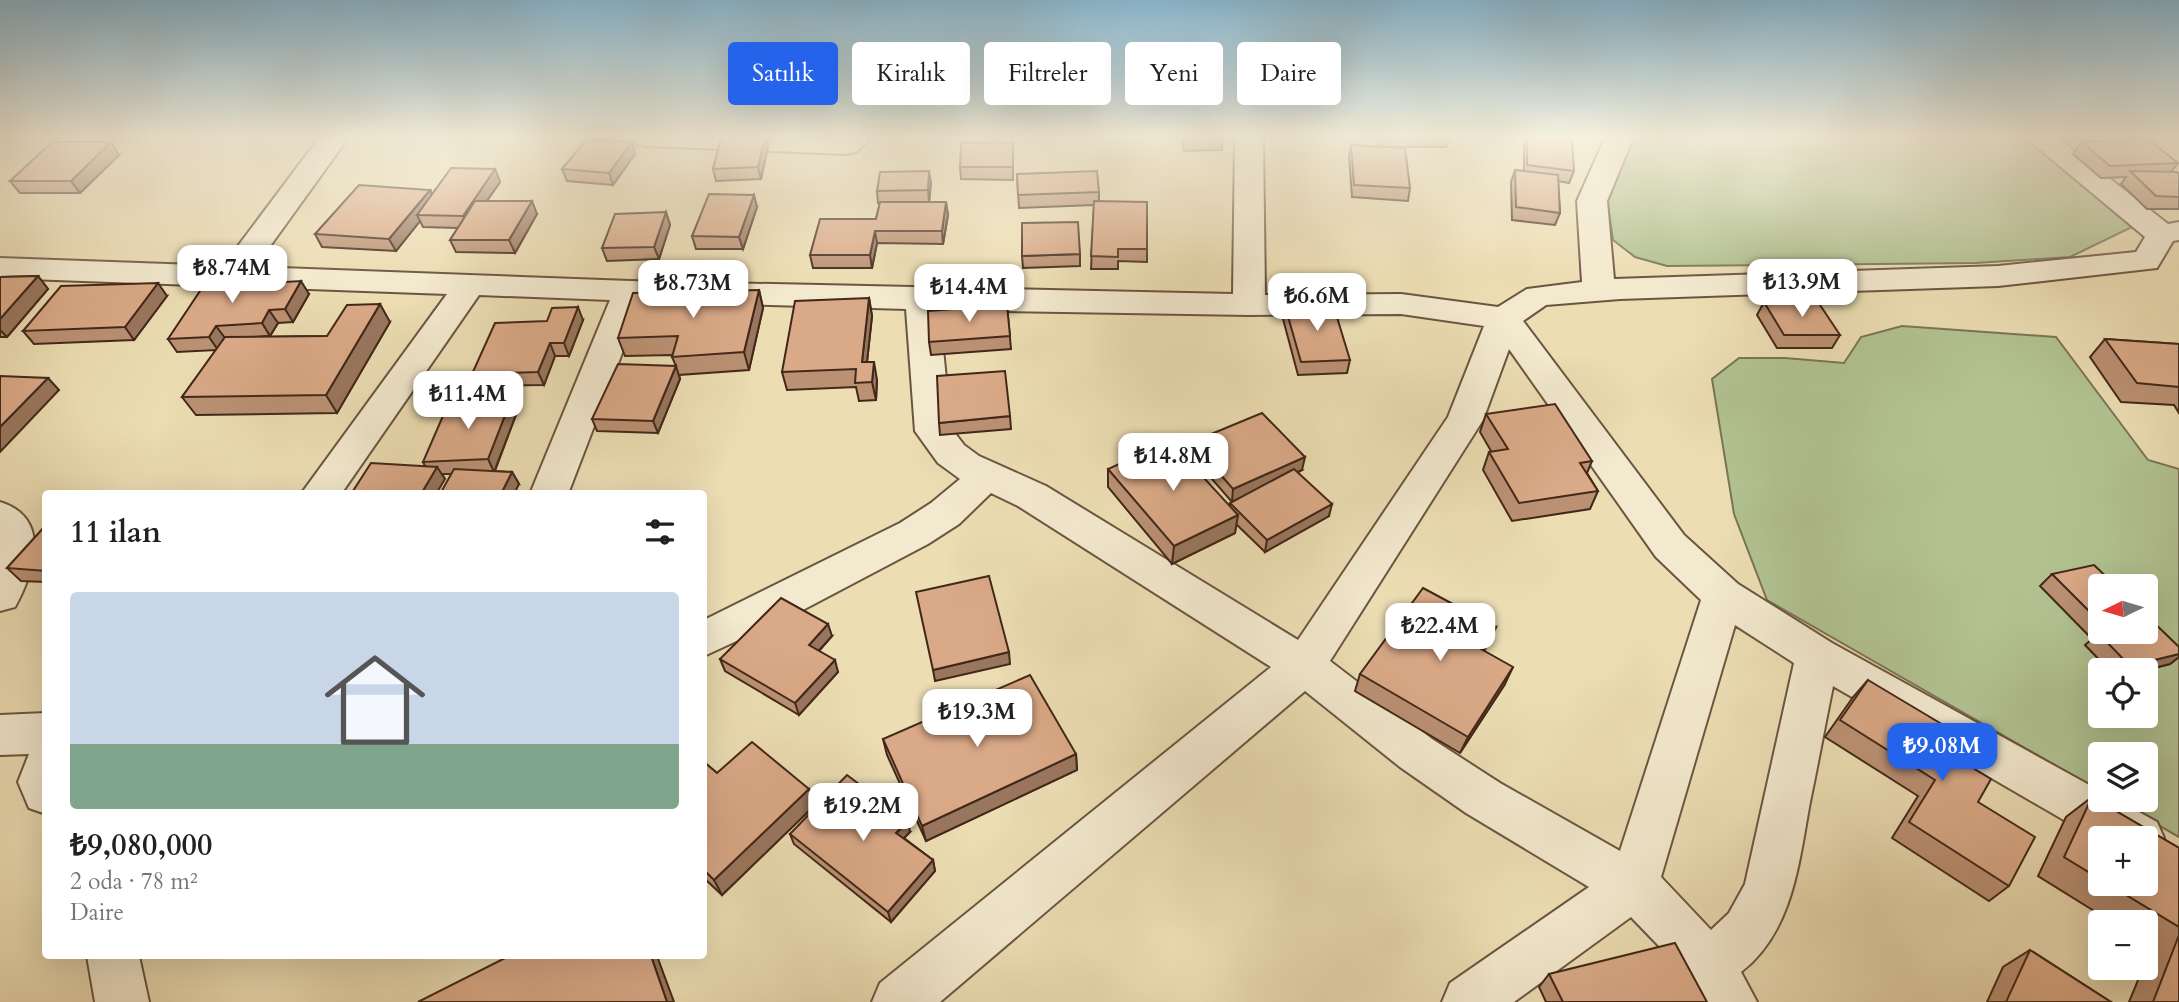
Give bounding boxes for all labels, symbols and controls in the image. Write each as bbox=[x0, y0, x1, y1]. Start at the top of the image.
chip: Satılık bbox=[728, 42, 838, 105]
chip: Kiralık bbox=[852, 42, 970, 105]
chip: Filtreler bbox=[984, 42, 1111, 105]
chip: Yeni bbox=[1125, 42, 1223, 105]
chip: Daire bbox=[1237, 42, 1341, 105]
pin: ₺8.74M bbox=[175, 246, 289, 305]
text: ₺8.74M bbox=[193, 252, 271, 283]
pin: ₺8.73M bbox=[636, 260, 750, 320]
pin: ₺13.9M bbox=[1745, 260, 1859, 319]
pin: ₺14.4M bbox=[912, 264, 1026, 324]
text: ₺13.9M bbox=[1763, 266, 1841, 297]
text: ₺8.73M bbox=[654, 267, 732, 298]
text: ₺14.4M bbox=[930, 271, 1008, 302]
pin: ₺6.6M bbox=[1268, 274, 1366, 333]
text: ₺6.6M bbox=[1284, 280, 1350, 311]
pin: ₺11.4M bbox=[411, 372, 525, 431]
text: ₺11.4M bbox=[429, 378, 507, 409]
pin: ₺14.8M bbox=[1116, 434, 1230, 493]
text: ₺14.8M bbox=[1134, 440, 1212, 471]
text: 11 ilan bbox=[70, 512, 161, 553]
icon: filters bbox=[641, 513, 679, 551]
north arrow bbox=[2088, 574, 2158, 644]
map controls bbox=[2088, 574, 2158, 980]
pin: ₺22.4M bbox=[1383, 604, 1497, 663]
text: ₺22.4M bbox=[1401, 610, 1479, 641]
icon: home bbox=[312, 637, 438, 763]
button: locate bbox=[2088, 658, 2158, 728]
pin: ₺19.3M bbox=[920, 690, 1034, 749]
text: ₺19.3M bbox=[938, 696, 1016, 727]
pin: ₺9.08M bbox=[1885, 724, 1999, 783]
text: ₺9.08M bbox=[1903, 730, 1981, 761]
button: layers bbox=[2088, 742, 2158, 812]
pin: ₺19.2M bbox=[806, 784, 920, 843]
text: ₺19.2M bbox=[824, 790, 902, 821]
text: ₺9,080,000 bbox=[70, 825, 212, 866]
button: + bbox=[2088, 826, 2158, 896]
text: 2 oda · 78 m² bbox=[70, 866, 198, 897]
text: Daire bbox=[70, 897, 124, 928]
button: − bbox=[2088, 910, 2158, 980]

